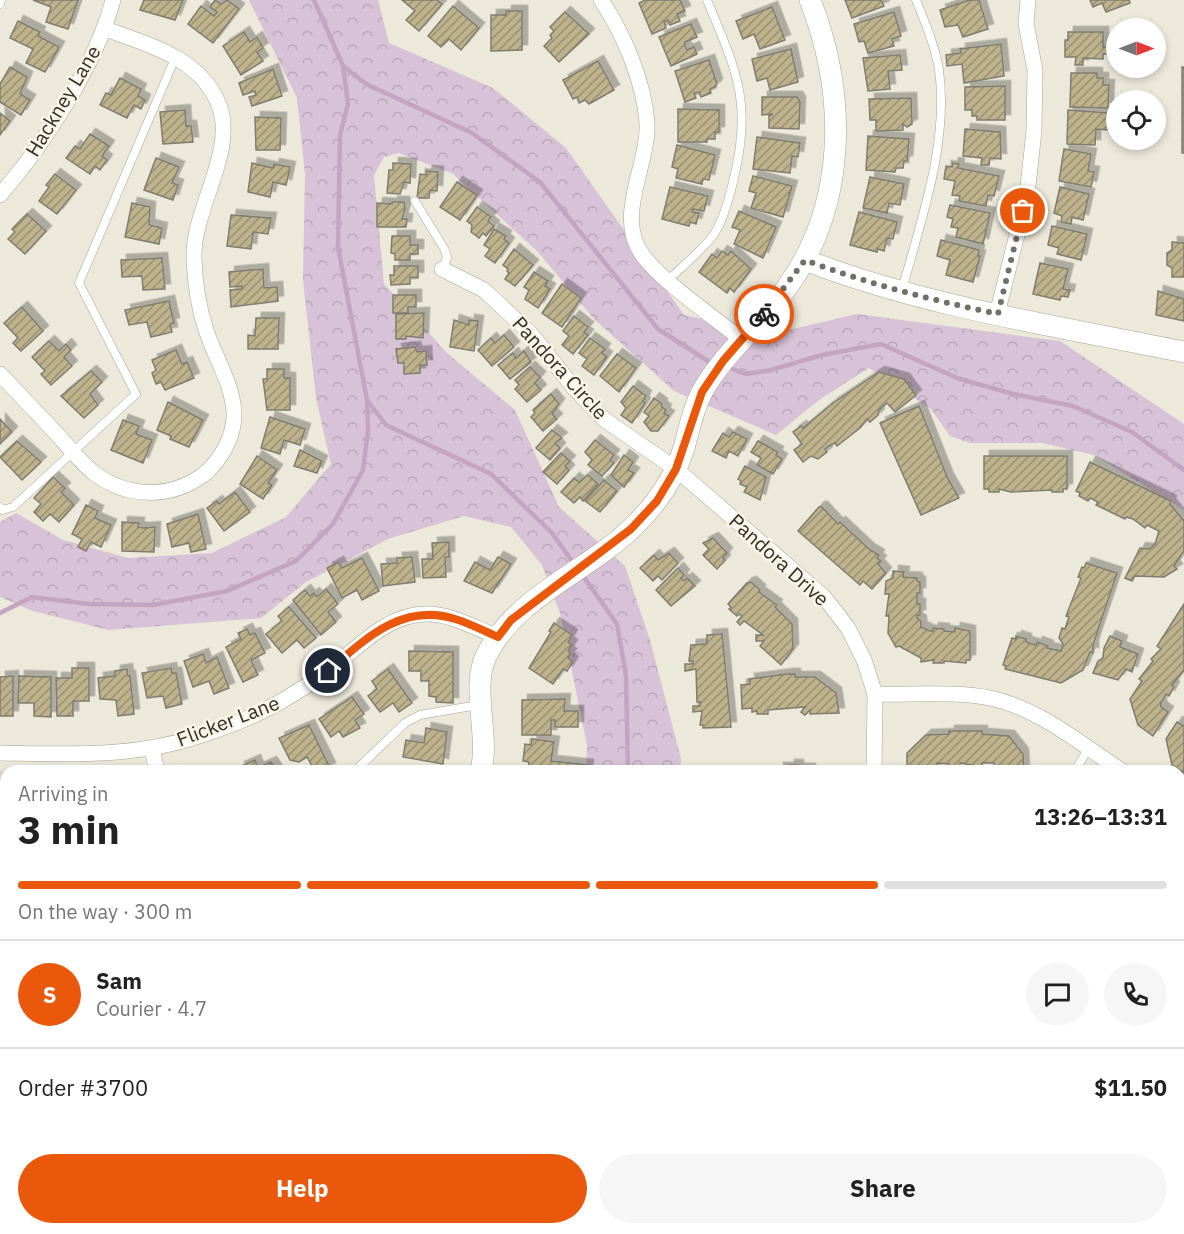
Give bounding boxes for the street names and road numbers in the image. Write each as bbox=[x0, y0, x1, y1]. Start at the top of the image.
street label: Hackney Lane bbox=[19, 40, 106, 161]
street label: Pandora Circle bbox=[507, 310, 614, 425]
street label: Pandora Drive bbox=[724, 507, 835, 612]
street label: Flicker Lane bbox=[173, 689, 283, 752]

